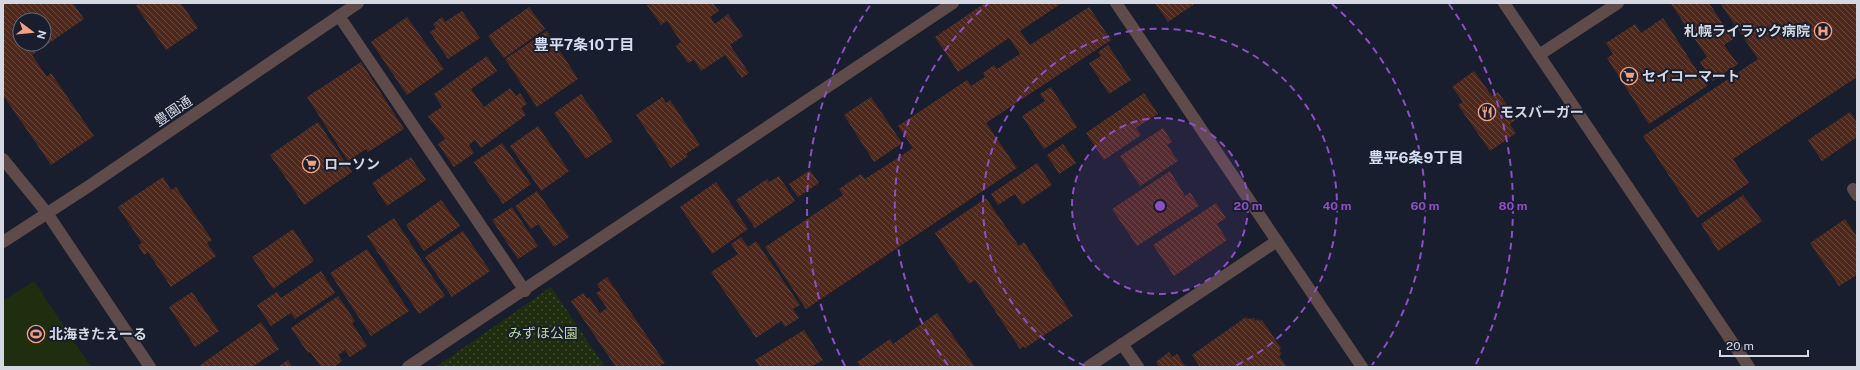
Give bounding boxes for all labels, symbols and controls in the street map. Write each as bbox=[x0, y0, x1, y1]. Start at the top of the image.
north arrow bbox=[12, 12, 52, 52]
hospital icon: 札幌ライラック病院 bbox=[1813, 21, 1833, 41]
place label: 札幌ライラック病院 bbox=[1684, 23, 1810, 39]
text: N bbox=[35, 29, 49, 41]
district label: 豊平7条10丁目 bbox=[534, 36, 634, 53]
supermarket icon: セイコーマート bbox=[1619, 66, 1639, 86]
place label: セイコーマート bbox=[1642, 68, 1740, 84]
street label: 豊園通 bbox=[151, 93, 195, 129]
restaurant icon: モスバーガー bbox=[1477, 102, 1497, 122]
place label: モスバーガー bbox=[1500, 104, 1584, 120]
district label: 豊平6条9丁目 bbox=[1369, 149, 1463, 166]
supermarket icon: ローソン bbox=[301, 154, 321, 174]
place label: ローソン bbox=[324, 156, 380, 172]
centre of rings bbox=[1153, 199, 1167, 213]
text: 20 m bbox=[1234, 199, 1263, 213]
text: 40 m bbox=[1322, 199, 1352, 213]
text: 60 m bbox=[1410, 199, 1440, 213]
text: 80 m bbox=[1498, 199, 1528, 213]
sports icon: 北海きたえーる bbox=[26, 324, 46, 344]
park label: みずほ公園 bbox=[508, 325, 578, 341]
place label: 北海きたえーる bbox=[49, 326, 147, 342]
scale bar bbox=[1720, 332, 1808, 358]
text: 20 m bbox=[1726, 339, 1754, 353]

